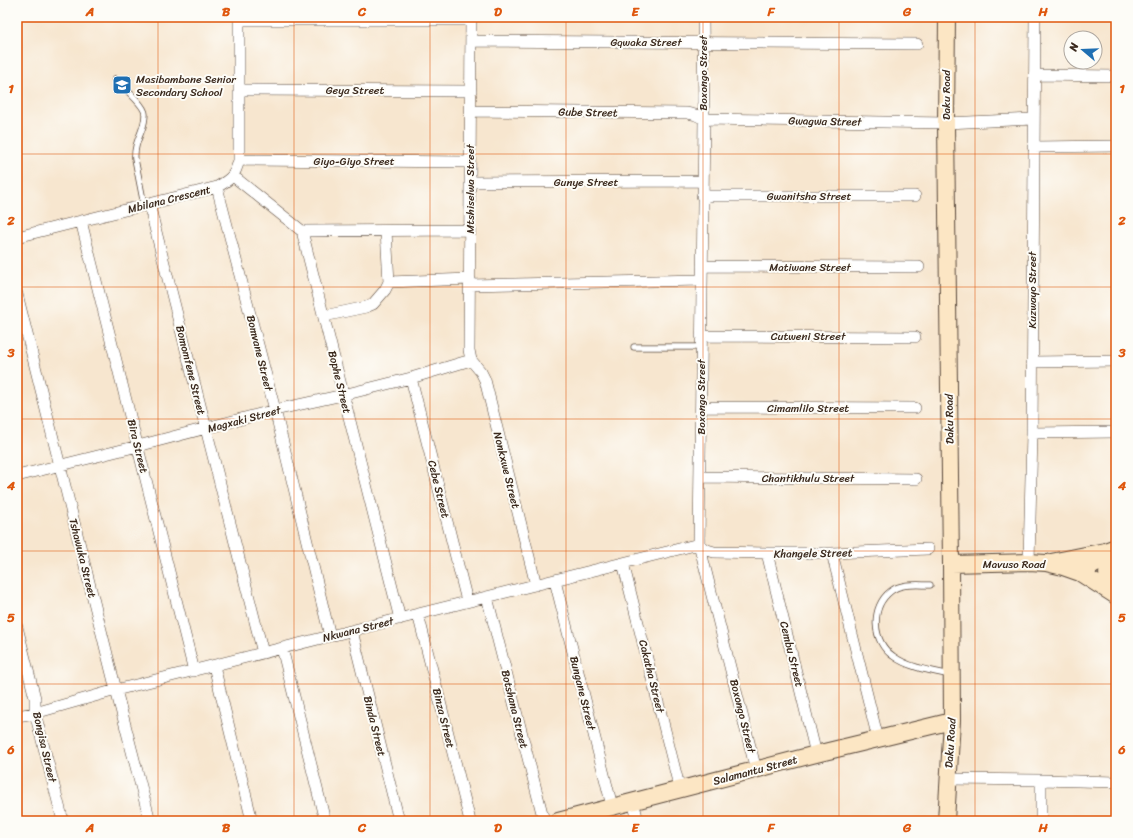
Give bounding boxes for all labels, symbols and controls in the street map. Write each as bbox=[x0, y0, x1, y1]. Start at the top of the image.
text: A bbox=[85, 0, 94, 23]
text: B bbox=[222, 0, 231, 23]
text: C bbox=[357, 0, 367, 23]
text: D bbox=[494, 0, 502, 23]
text: E bbox=[631, 0, 640, 23]
text: F bbox=[766, 0, 775, 23]
text: G bbox=[902, 0, 912, 23]
text: H bbox=[1037, 0, 1048, 23]
north arrow bbox=[1063, 30, 1103, 70]
street label: Gqwaka Street bbox=[610, 33, 682, 52]
street label: Boxongo Street bbox=[694, 35, 713, 111]
text: N bbox=[1063, 40, 1084, 55]
street label: Daku Road bbox=[937, 69, 956, 120]
place label: Masibambane Senior Secondary School bbox=[136, 70, 237, 102]
school or university icon: Masibambane Senior Secondary School bbox=[111, 74, 133, 96]
text: 1 bbox=[8, 77, 14, 100]
text: 1 bbox=[1119, 77, 1125, 100]
street label: Geya Street bbox=[326, 81, 384, 100]
street label: Gube Street bbox=[558, 102, 618, 123]
street label: Gwagwa Street bbox=[788, 111, 862, 132]
street label: Mtshiselwa Street bbox=[461, 144, 480, 234]
street label: Giyo-Giyo Street bbox=[314, 152, 395, 171]
street label: Gunye Street bbox=[554, 173, 618, 192]
street label: Mbilana Crescent bbox=[126, 180, 213, 219]
street label: Gwanitsha Street bbox=[767, 187, 851, 206]
text: 2 bbox=[6, 209, 15, 232]
text: 2 bbox=[1117, 209, 1126, 232]
street label: Kuzwayo Street bbox=[1023, 251, 1042, 328]
street label: Matiwane Street bbox=[769, 258, 851, 277]
street label: Bomvane Street bbox=[241, 313, 278, 394]
street label: Bomomfene Street bbox=[170, 323, 211, 417]
street label: Cutweni Street bbox=[771, 327, 846, 346]
text: 3 bbox=[6, 341, 15, 364]
text: 3 bbox=[1117, 341, 1126, 364]
street label: Bophe Street bbox=[323, 349, 357, 416]
street label: Boxongo Street bbox=[692, 359, 711, 435]
street label: Daku Road bbox=[940, 393, 959, 444]
street label: Cimamlilo Street bbox=[767, 399, 849, 418]
street label: Magxaki Street bbox=[205, 400, 283, 438]
street label: Bira Street bbox=[122, 417, 153, 475]
street label: Nonkxwe Street bbox=[488, 430, 525, 511]
street label: Cebe Street bbox=[422, 458, 455, 520]
street label: Chantikhulu Street bbox=[762, 469, 855, 488]
text: 4 bbox=[6, 474, 16, 497]
text: 4 bbox=[1117, 474, 1127, 497]
street label: Tshawuka Street bbox=[63, 516, 102, 600]
street label: Khangele Street bbox=[773, 543, 853, 564]
street label: Mavuso Road bbox=[983, 555, 1046, 574]
text: 5 bbox=[7, 606, 15, 629]
text: 5 bbox=[1118, 606, 1126, 629]
street label: Nkwana Street bbox=[321, 611, 396, 647]
street label: Cembu Street bbox=[774, 619, 809, 689]
street label: Cakatha Street bbox=[633, 638, 670, 715]
street label: Bungane Street bbox=[564, 654, 601, 733]
street label: Botshana Street bbox=[496, 668, 533, 751]
street label: Boxongo Street bbox=[724, 677, 761, 756]
street label: Binza Street bbox=[427, 686, 460, 750]
street label: Binda Street bbox=[358, 694, 391, 759]
street label: Bongisa Street bbox=[27, 710, 62, 785]
street label: Daku Road bbox=[939, 716, 962, 769]
text: 6 bbox=[6, 738, 15, 761]
text: 6 bbox=[1117, 738, 1126, 761]
street label: Salamantu Street bbox=[711, 750, 800, 791]
text: A bbox=[85, 816, 94, 838]
text: B bbox=[222, 816, 231, 838]
text: C bbox=[357, 816, 367, 838]
text: D bbox=[494, 816, 502, 838]
text: E bbox=[631, 816, 640, 838]
text: F bbox=[766, 816, 775, 838]
text: G bbox=[902, 816, 912, 838]
text: H bbox=[1037, 816, 1048, 838]

